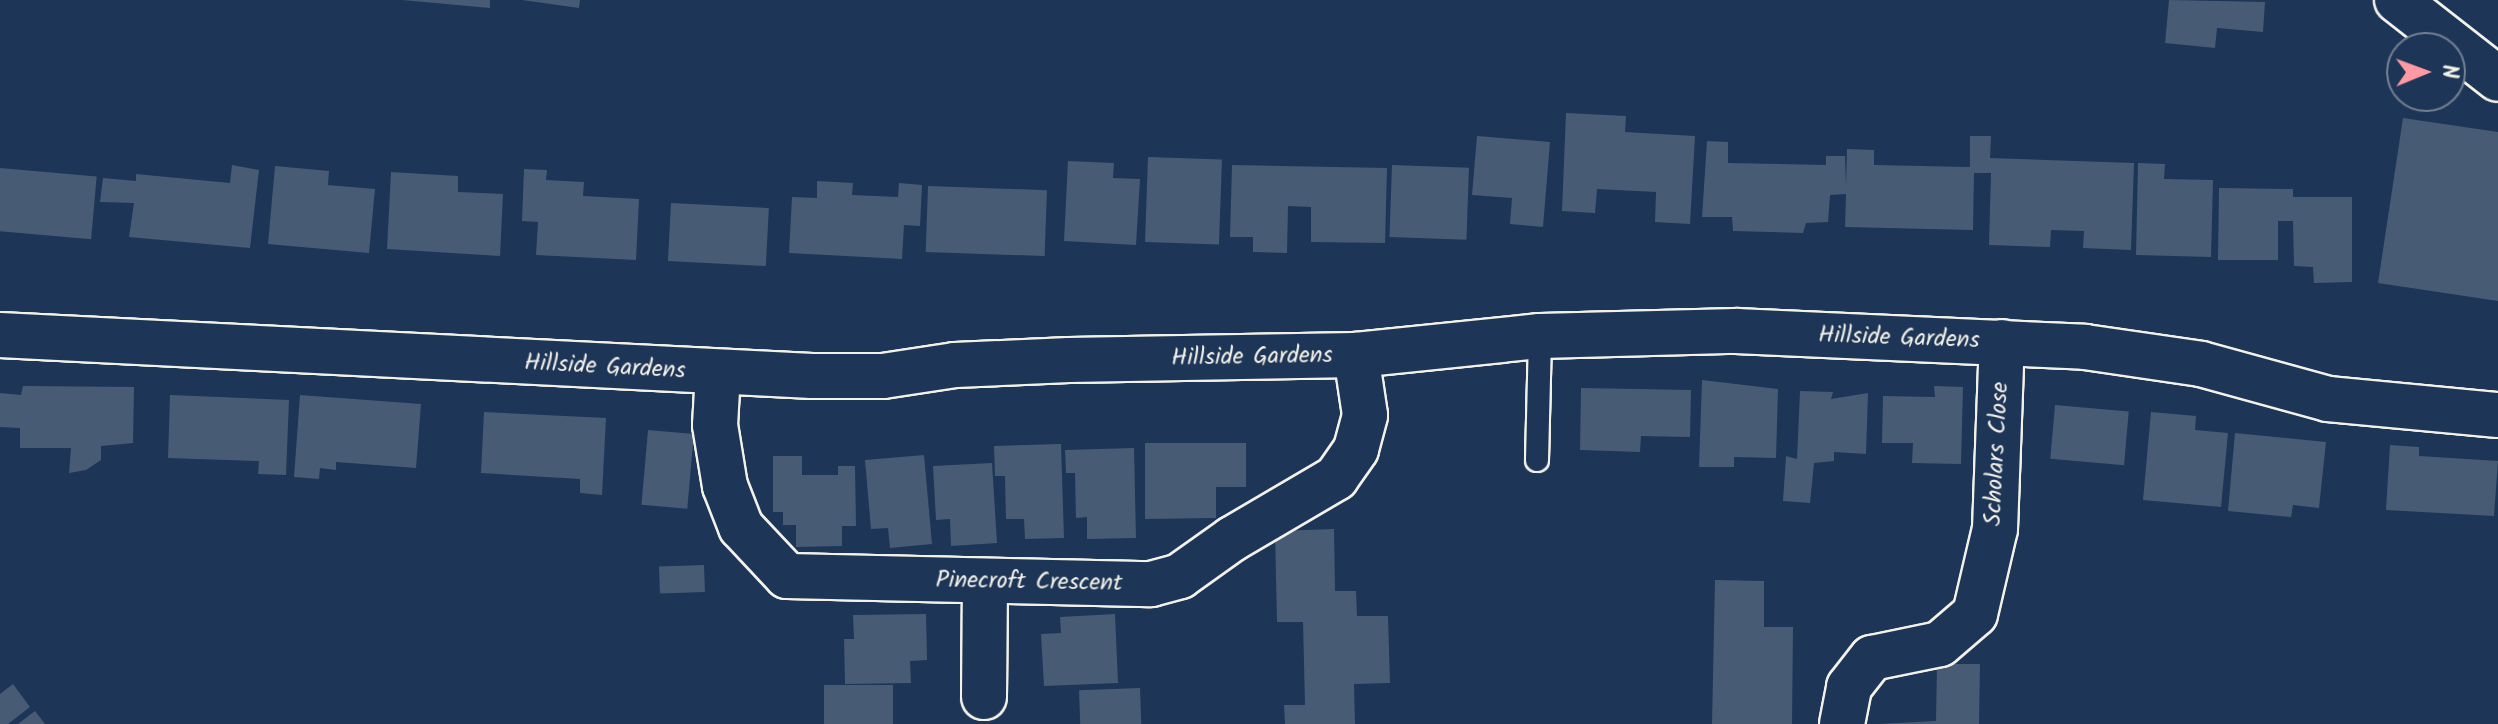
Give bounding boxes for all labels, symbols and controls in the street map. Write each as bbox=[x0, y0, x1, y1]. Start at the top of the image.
north arrow bbox=[2386, 32, 2466, 112]
text: N bbox=[2431, 64, 2466, 79]
street label: Hillside Gardens bbox=[1818, 321, 1980, 355]
street label: Hillside Gardens bbox=[1171, 341, 1333, 373]
street label: Hillside Gardens bbox=[524, 348, 686, 386]
street label: Scholars Close bbox=[1979, 381, 2015, 527]
street label: Pinecroft Crescent bbox=[935, 566, 1123, 598]

